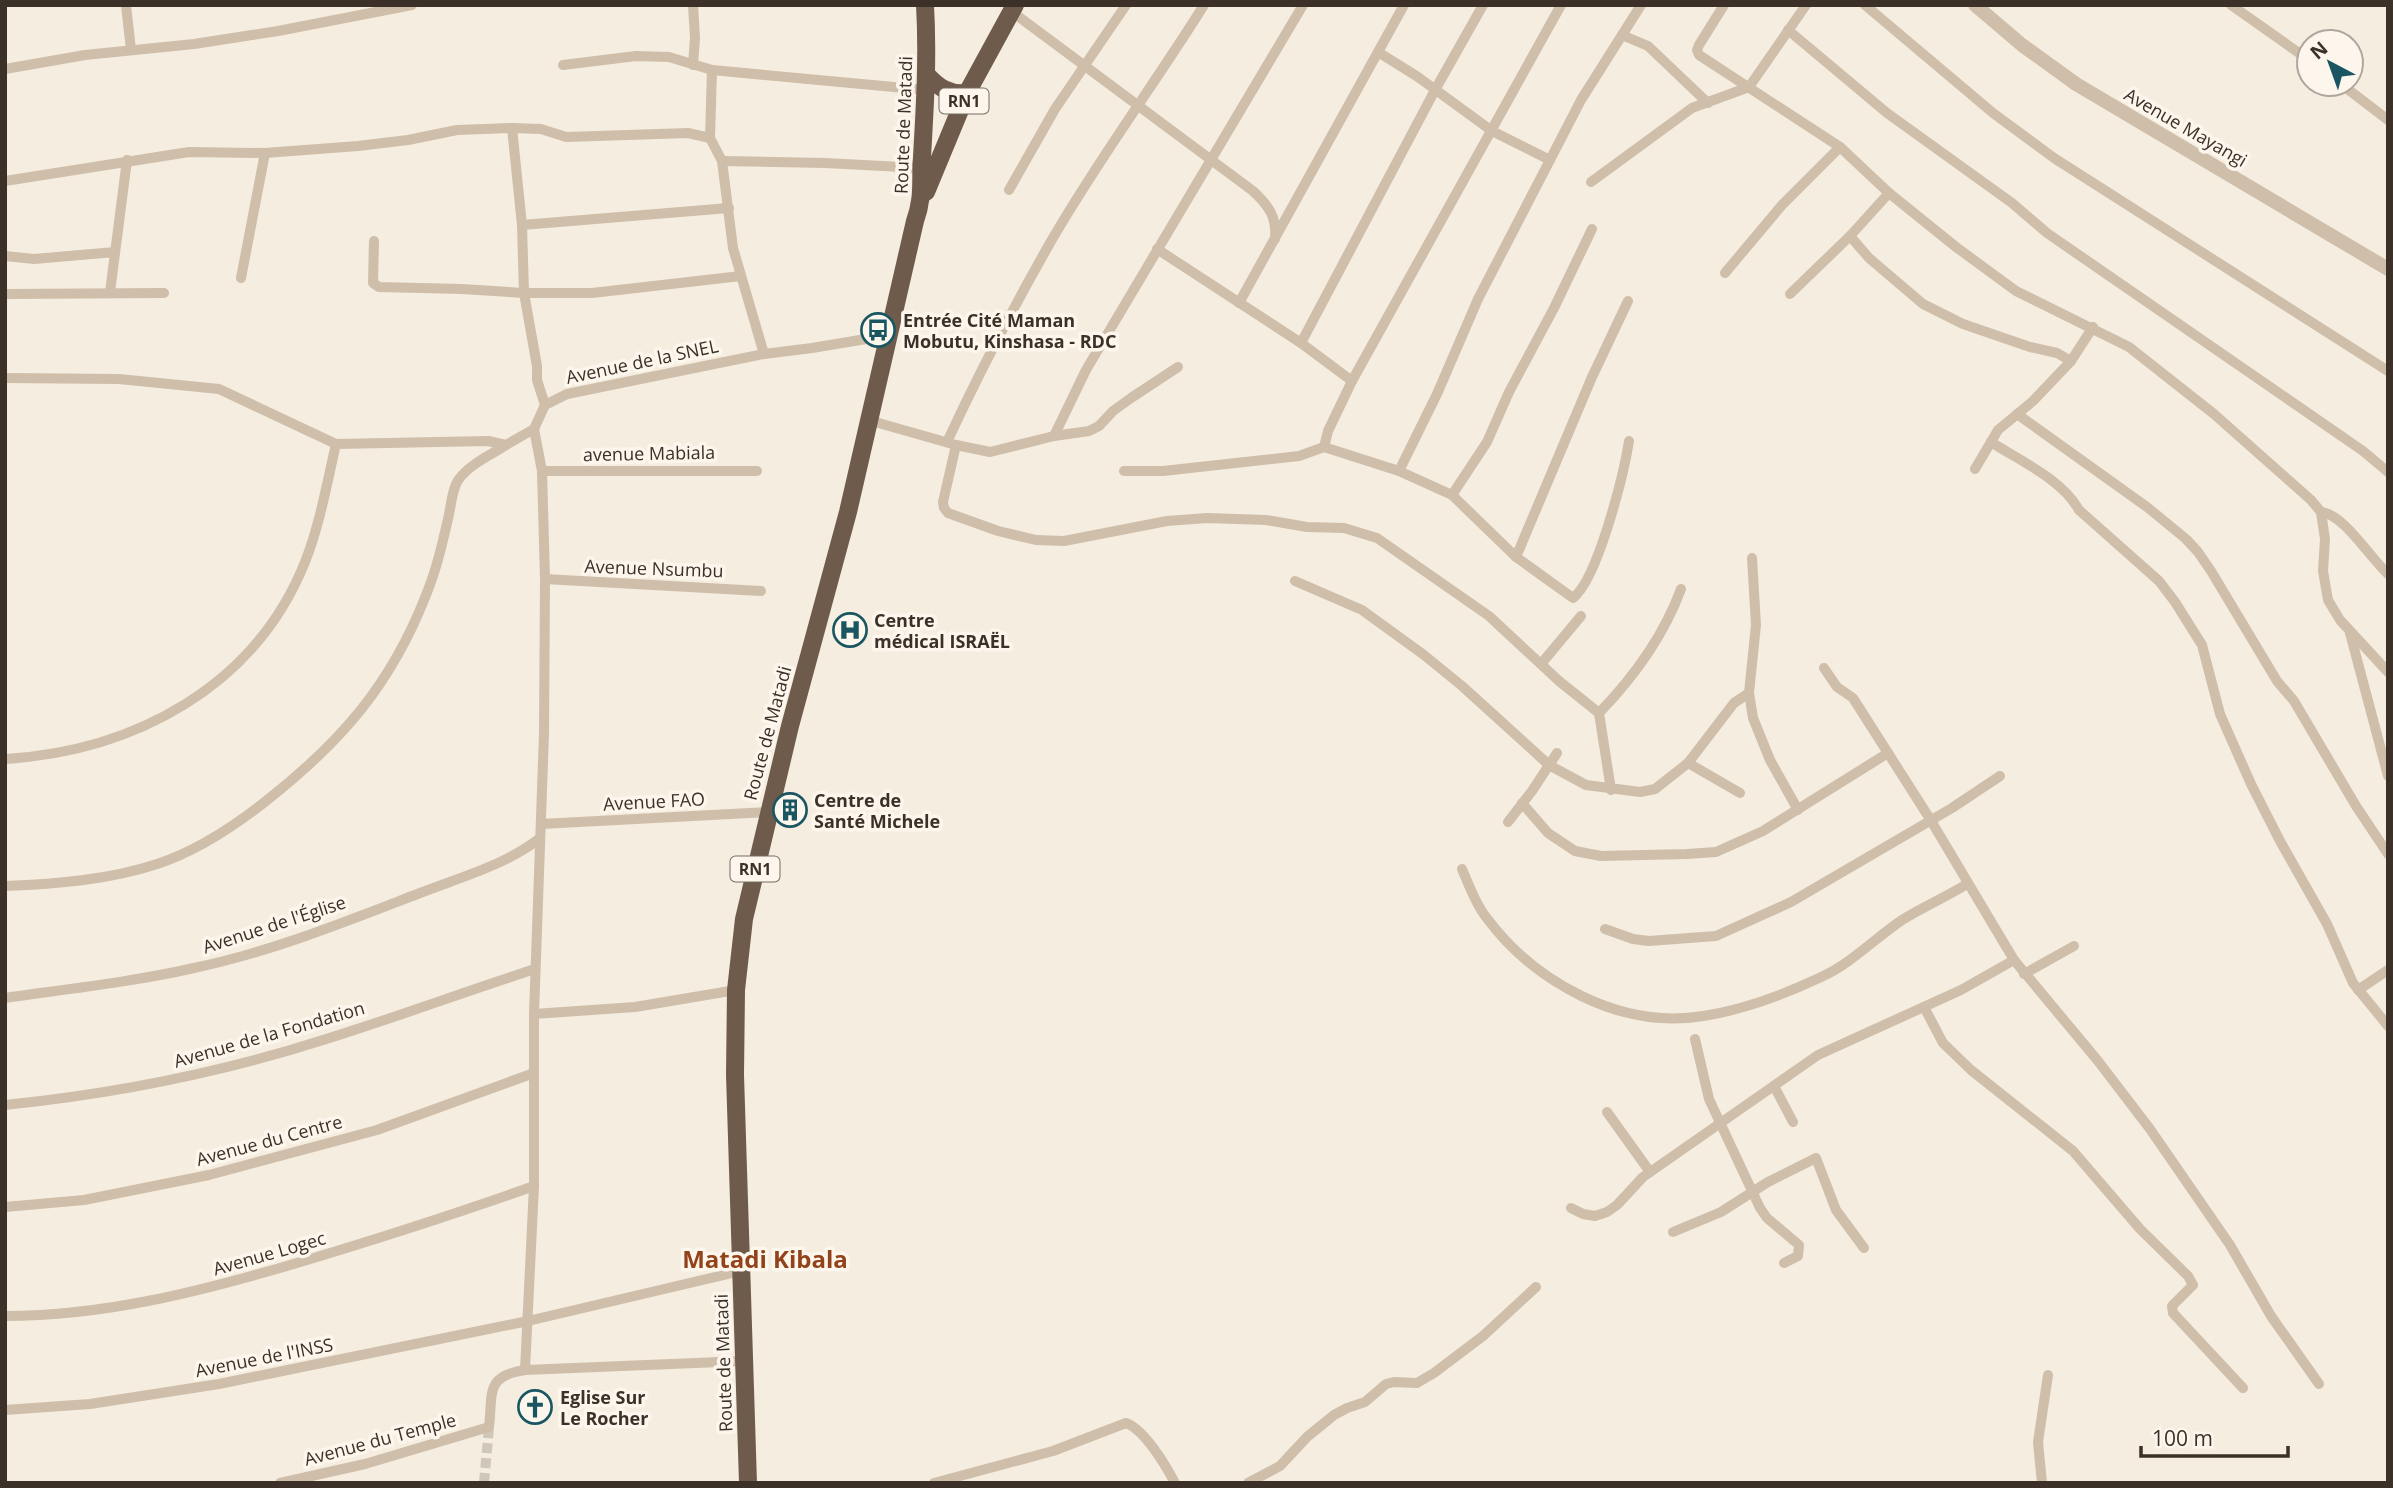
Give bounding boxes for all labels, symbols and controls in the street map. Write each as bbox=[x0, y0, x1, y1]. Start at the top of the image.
north arrow bbox=[2295, 28, 2365, 98]
text: N bbox=[2304, 35, 2333, 65]
street label: Route de Matadi bbox=[889, 56, 917, 194]
street label: Avenue Mayangi bbox=[2120, 82, 2252, 172]
road number: RN1 bbox=[940, 88, 988, 114]
place label: Entrée Cité Maman Mobutu, Kinshasa - RDC bbox=[903, 308, 1116, 353]
bus stop icon: Entrée Cité Maman Mobutu, Kinshasa - RDC bbox=[859, 311, 897, 349]
street label: Avenue de la SNEL bbox=[564, 333, 720, 389]
street label: avenue Mabiala bbox=[583, 440, 715, 466]
street label: Avenue Nsumbu bbox=[584, 554, 724, 582]
place label: Centre médical ISRAËL bbox=[874, 608, 1010, 653]
hospital icon: Centre médical ISRAËL bbox=[831, 611, 869, 649]
street label: Route de Matadi bbox=[738, 663, 796, 803]
street label: Avenue FAO bbox=[602, 786, 706, 816]
place label: Centre de Santé Michele bbox=[814, 788, 940, 833]
building icon: Centre de Santé Michele bbox=[771, 791, 809, 829]
road number: RN1 bbox=[730, 856, 780, 882]
street label: Avenue de l'Église bbox=[199, 890, 349, 958]
street label: Avenue de la Fondation bbox=[171, 995, 367, 1073]
street label: Avenue du Centre bbox=[193, 1109, 345, 1171]
street label: Avenue Logec bbox=[210, 1225, 328, 1281]
district label: Matadi Kibala bbox=[682, 1242, 848, 1275]
street label: Route de Matadi bbox=[709, 1294, 737, 1432]
street label: Avenue de l'INSS bbox=[193, 1332, 335, 1382]
place label: Eglise Sur Le Rocher bbox=[560, 1385, 648, 1430]
church icon: Eglise Sur Le Rocher bbox=[516, 1388, 554, 1426]
street label: Avenue du Temple bbox=[301, 1407, 459, 1471]
scale bar bbox=[2141, 1414, 2288, 1458]
text: 100 m bbox=[2152, 1424, 2213, 1452]

